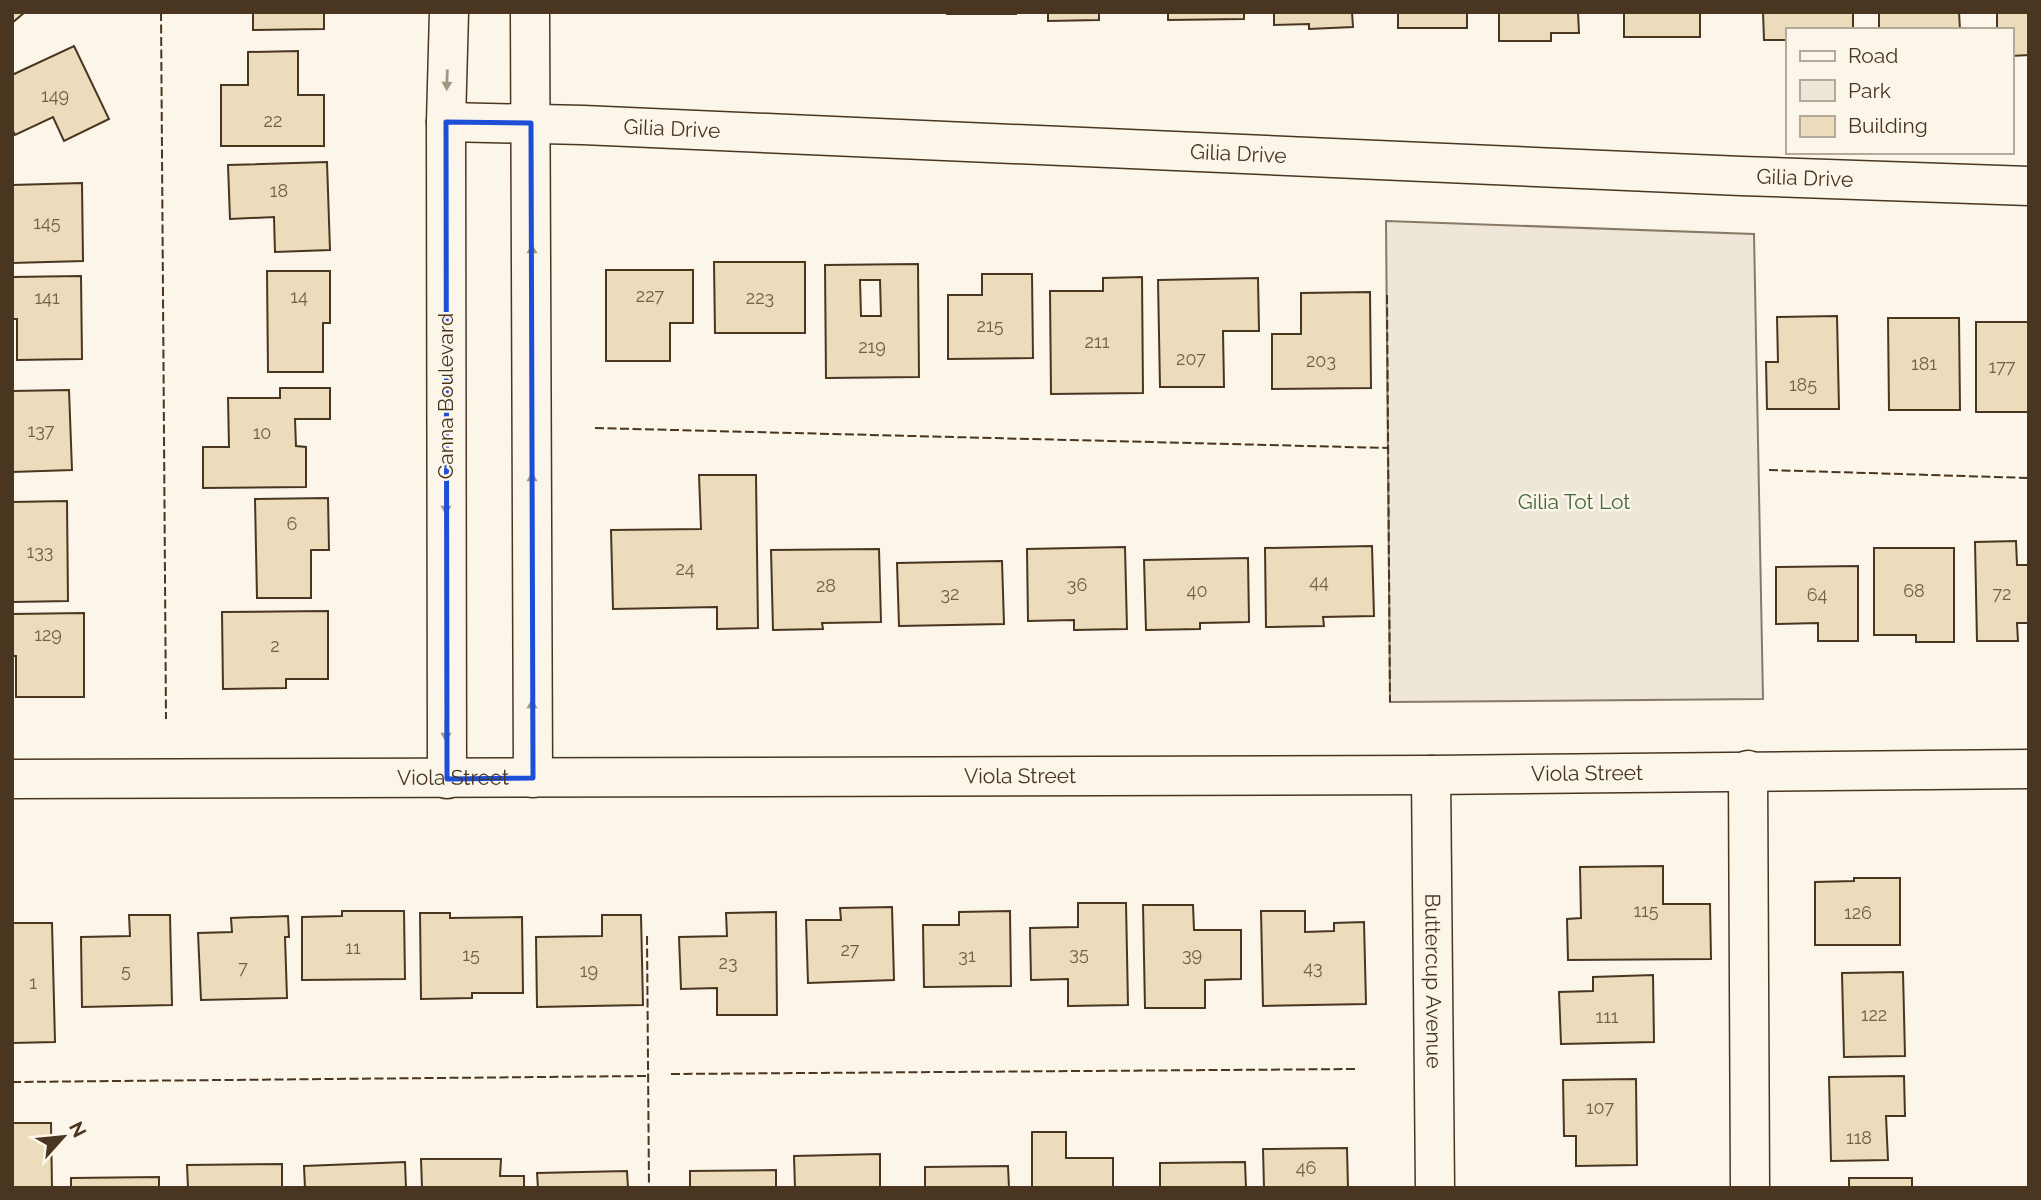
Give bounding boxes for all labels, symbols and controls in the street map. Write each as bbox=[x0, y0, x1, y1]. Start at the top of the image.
legend bbox=[1786, 28, 2013, 154]
text: Road bbox=[1848, 43, 1898, 68]
one-way arrow bbox=[442, 70, 453, 92]
text: Park bbox=[1848, 78, 1891, 103]
house number: 149 bbox=[41, 85, 69, 106]
house number: 22 bbox=[264, 110, 282, 131]
text: Building bbox=[1848, 113, 1928, 138]
street label: Gilia Drive bbox=[623, 114, 721, 143]
street label: Gilia Drive bbox=[1189, 139, 1287, 168]
street label: Gilia Drive bbox=[1756, 164, 1854, 192]
house number: 18 bbox=[270, 180, 288, 201]
house number: 145 bbox=[33, 212, 61, 233]
one-way arrow bbox=[526, 244, 538, 266]
house number: 227 bbox=[636, 285, 665, 306]
house number: 14 bbox=[290, 286, 308, 307]
house number: 141 bbox=[34, 287, 60, 308]
house number: 223 bbox=[746, 287, 774, 308]
street label: Canna Boulevard bbox=[433, 313, 458, 479]
house number: 215 bbox=[977, 315, 1004, 336]
house number: 211 bbox=[1085, 331, 1110, 352]
house number: 219 bbox=[858, 336, 886, 357]
house number: 207 bbox=[1176, 348, 1206, 369]
house number: 203 bbox=[1306, 350, 1336, 371]
house number: 181 bbox=[1911, 353, 1937, 374]
house number: 177 bbox=[1989, 356, 2016, 377]
house number: 185 bbox=[1789, 374, 1817, 395]
house number: 137 bbox=[28, 420, 55, 441]
house number: 10 bbox=[253, 422, 271, 443]
one-way arrow bbox=[526, 471, 538, 493]
park label: Gilia Tot Lot bbox=[1518, 489, 1630, 514]
one-way arrow bbox=[440, 493, 452, 515]
house number: 6 bbox=[287, 513, 298, 534]
house number: 133 bbox=[27, 541, 53, 562]
house number: 24 bbox=[675, 558, 695, 579]
house number: 44 bbox=[1309, 571, 1329, 592]
house number: 36 bbox=[1067, 574, 1087, 595]
house number: 28 bbox=[816, 575, 836, 596]
house number: 40 bbox=[1187, 580, 1207, 601]
house number: 68 bbox=[1903, 580, 1925, 601]
house number: 32 bbox=[941, 583, 960, 604]
house number: 72 bbox=[1992, 583, 2012, 604]
house number: 64 bbox=[1807, 584, 1828, 605]
house number: 129 bbox=[34, 624, 62, 645]
house number: 2 bbox=[270, 635, 280, 656]
one-way arrow bbox=[526, 699, 538, 721]
one-way arrow bbox=[440, 721, 452, 743]
street label: Viola Street bbox=[1531, 760, 1643, 786]
street label: Viola Street bbox=[964, 763, 1076, 788]
street label: Viola Street bbox=[397, 765, 509, 790]
street label: Buttercup Avenue bbox=[1420, 893, 1447, 1069]
house number: 115 bbox=[1633, 900, 1659, 921]
house number: 126 bbox=[1844, 902, 1872, 923]
house number: 11 bbox=[345, 937, 361, 958]
house number: 27 bbox=[840, 939, 860, 960]
house number: 35 bbox=[1069, 943, 1089, 964]
house number: 15 bbox=[462, 944, 480, 965]
house number: 39 bbox=[1182, 944, 1202, 965]
house number: 31 bbox=[958, 945, 976, 966]
house number: 23 bbox=[719, 952, 738, 973]
house number: 7 bbox=[238, 957, 248, 978]
house number: 43 bbox=[1303, 957, 1323, 978]
house number: 5 bbox=[121, 960, 131, 981]
house number: 19 bbox=[580, 960, 598, 981]
house number: 1 bbox=[29, 972, 37, 993]
house number: 122 bbox=[1861, 1004, 1887, 1025]
house number: 111 bbox=[1595, 1006, 1619, 1027]
house number: 107 bbox=[1586, 1097, 1614, 1118]
north arrow bbox=[28, 1102, 98, 1172]
text: N bbox=[65, 1118, 91, 1141]
house number: 118 bbox=[1846, 1127, 1872, 1148]
house number: 46 bbox=[1296, 1157, 1316, 1178]

